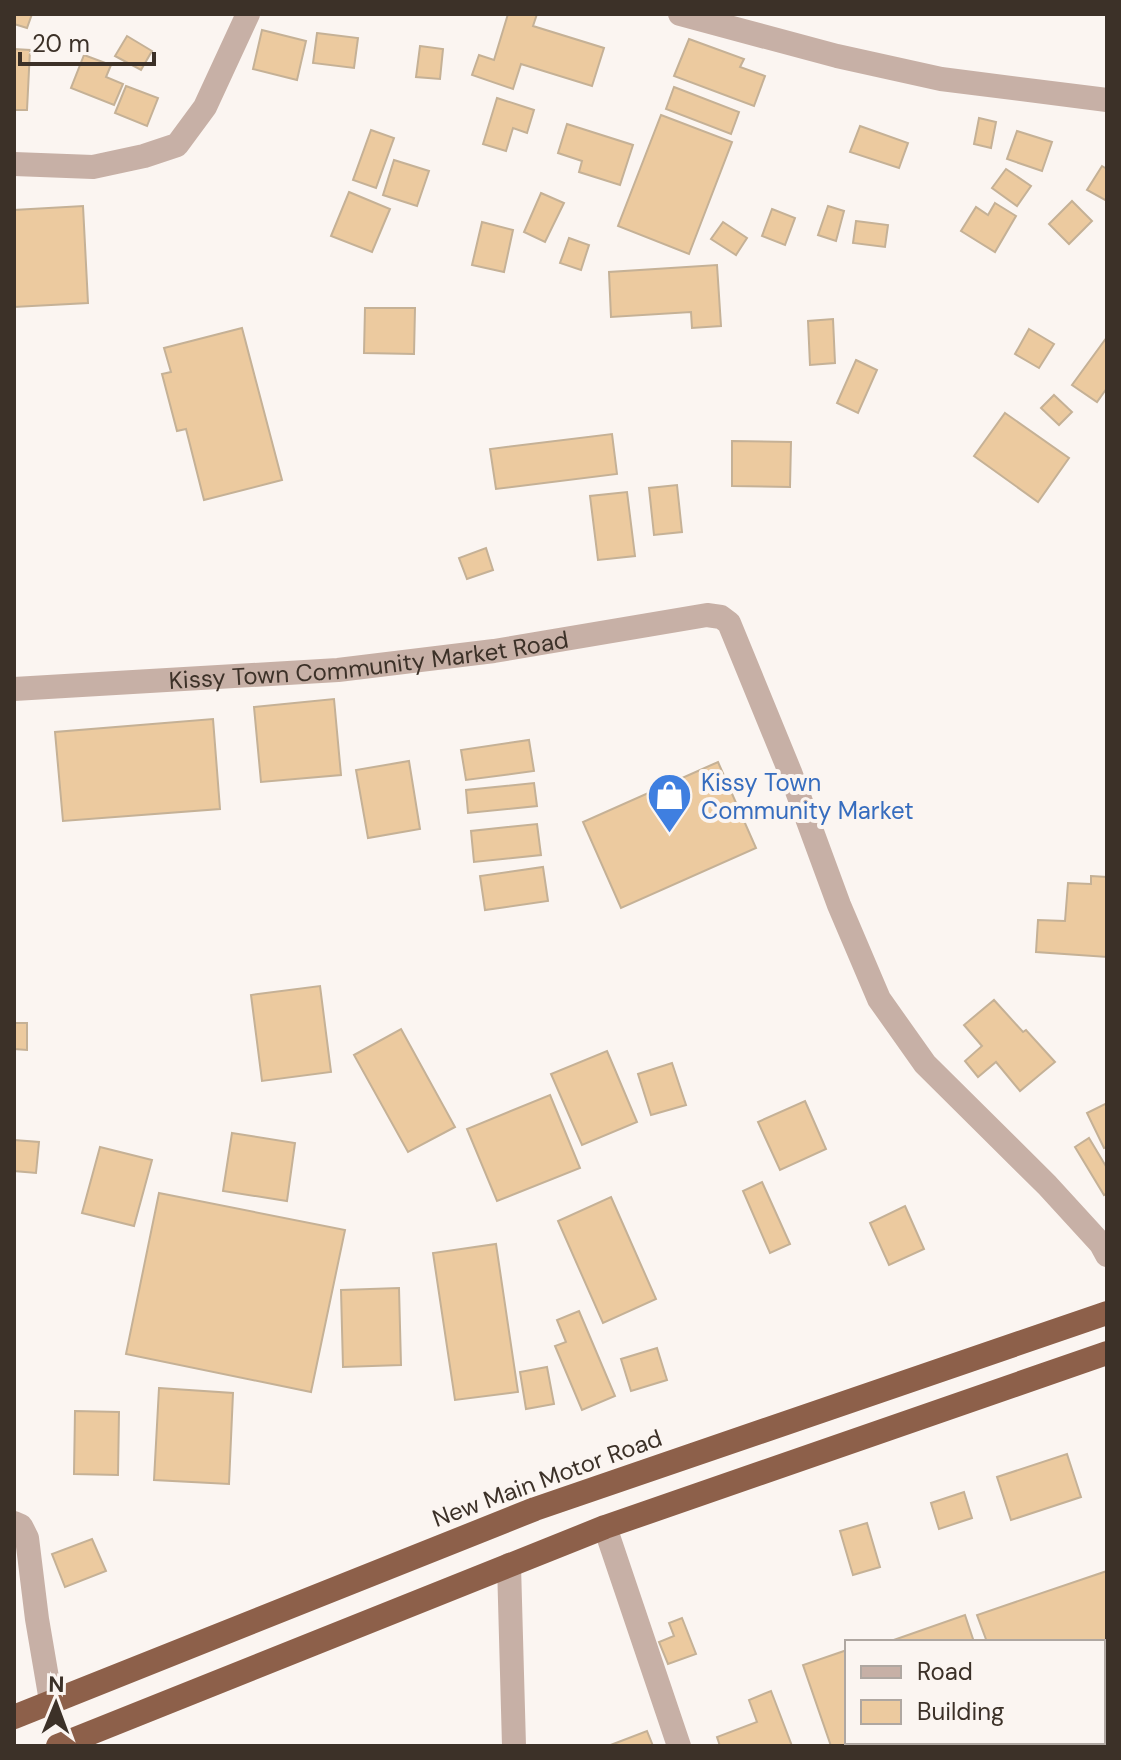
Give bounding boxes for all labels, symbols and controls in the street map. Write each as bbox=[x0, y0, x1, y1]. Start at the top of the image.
scale bar bbox=[20, 16, 154, 66]
text: 20 m bbox=[32, 28, 90, 59]
street label: Kissy Town Community Market Road bbox=[168, 623, 571, 695]
place label: Kissy Town Community Market bbox=[701, 767, 914, 826]
shop icon: Kissy Town Community Market bbox=[646, 772, 694, 835]
street label: New Main Motor Road bbox=[428, 1422, 666, 1534]
legend bbox=[845, 1640, 1105, 1744]
text: Road bbox=[917, 1656, 973, 1687]
north arrow bbox=[16, 1664, 96, 1744]
text: N bbox=[48, 1670, 65, 1699]
text: Building bbox=[917, 1696, 1004, 1727]

